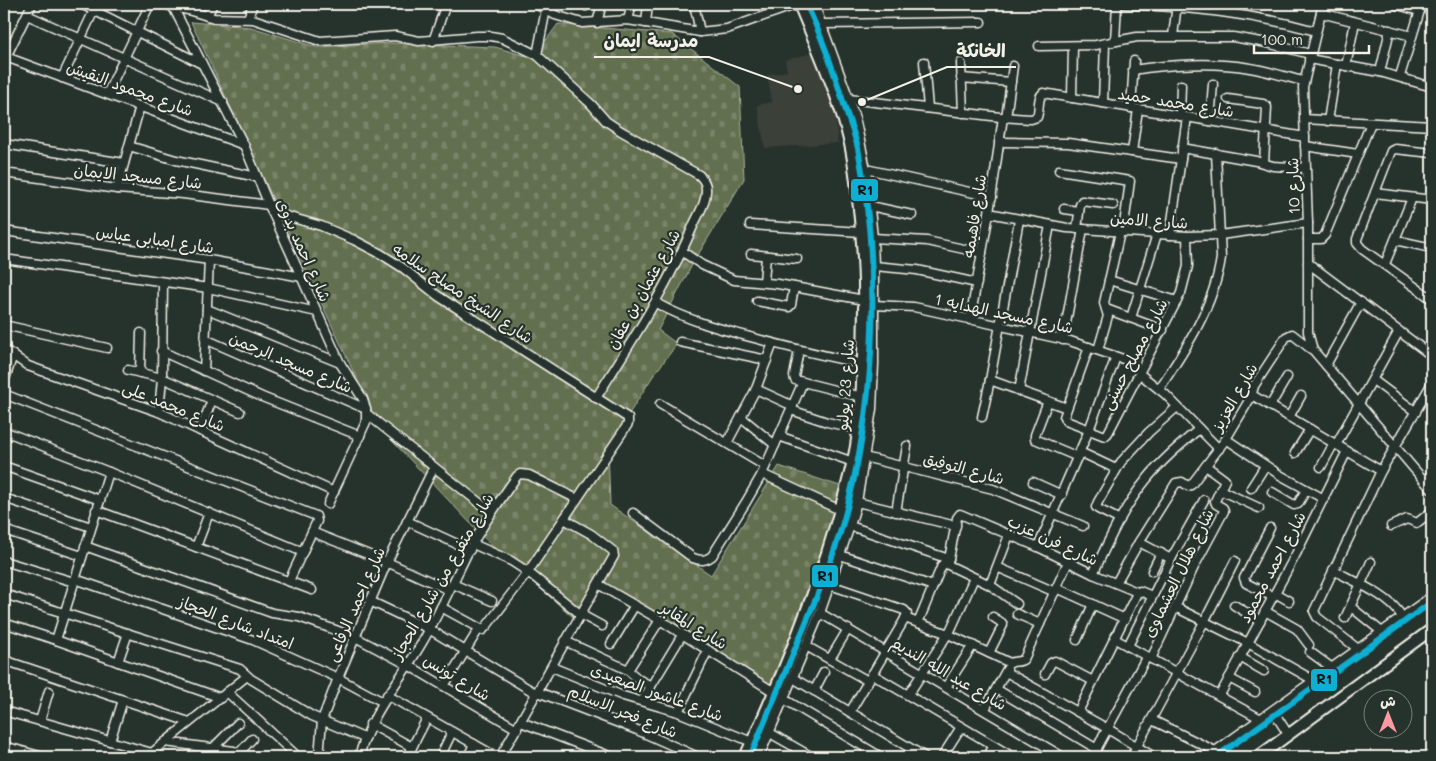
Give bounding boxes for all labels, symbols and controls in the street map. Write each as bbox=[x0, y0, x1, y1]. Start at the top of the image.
scale bar bbox=[1254, 22, 1368, 54]
callout: مدرسة ايمان bbox=[594, 24, 709, 57]
text: مدرسة ايمان bbox=[604, 28, 698, 52]
text: 100 m bbox=[1261, 29, 1303, 49]
callout: الخانكة bbox=[947, 34, 1016, 67]
text: الخانكة bbox=[956, 38, 1006, 62]
street label: شارع محمود النقيش bbox=[63, 55, 196, 122]
street label: شارع محمد حميد bbox=[1116, 82, 1236, 123]
street label: شارع 10 bbox=[1281, 157, 1306, 215]
street label: شارع مسجد الايمان bbox=[73, 158, 203, 195]
street label: شارع فاهيمه bbox=[957, 173, 992, 259]
line badge: R1 bbox=[850, 178, 879, 202]
text: R1 bbox=[857, 180, 873, 199]
street label: شارع احمد بدوى bbox=[271, 195, 337, 305]
street label: شارع الامين bbox=[1109, 206, 1189, 235]
street label: شارع امبابى عباس bbox=[94, 220, 215, 259]
street label: شارع عثمان بن عفان bbox=[601, 225, 686, 353]
street label: شارع الشيخ مصلح سلامه bbox=[388, 238, 538, 349]
street label: شارع مسجد الهدايه 1 bbox=[933, 288, 1075, 339]
street label: شارع مصلح حسنى bbox=[1095, 295, 1173, 414]
street label: شارع مسجد الرحمن bbox=[226, 326, 356, 399]
street label: شارع 23 يوليو bbox=[831, 339, 860, 433]
street label: شارع العزيز bbox=[1205, 359, 1263, 437]
street label: شارع محمد على bbox=[119, 376, 228, 437]
street label: شارع التوفيق bbox=[921, 447, 1007, 490]
street label: شارع متفرع من شارع الحجاز bbox=[384, 489, 500, 666]
street label: شارع هلال العشماوى bbox=[1137, 505, 1220, 641]
street label: شارع احمد محمود bbox=[1233, 507, 1312, 627]
street label: شارع فرن عزب bbox=[1004, 509, 1102, 572]
street label: شارع احمد الرفاعى bbox=[320, 543, 391, 665]
line badge: R1 bbox=[811, 564, 839, 588]
text: R1 bbox=[817, 566, 833, 585]
street label: امتداد شارع الحجاز bbox=[173, 589, 297, 655]
street label: شارع المقابر bbox=[654, 595, 732, 655]
street label: شارع عبد الله النديم bbox=[886, 631, 1011, 717]
street label: شارع تونس bbox=[419, 648, 495, 707]
street label: شارع عاشور الصعيدى bbox=[587, 658, 726, 727]
line badge: R1 bbox=[1310, 668, 1338, 692]
text: R1 bbox=[1316, 669, 1332, 688]
street label: شارع فجر الاسلام bbox=[564, 679, 681, 745]
north arrow bbox=[1364, 688, 1414, 738]
text: ش bbox=[1380, 691, 1396, 710]

